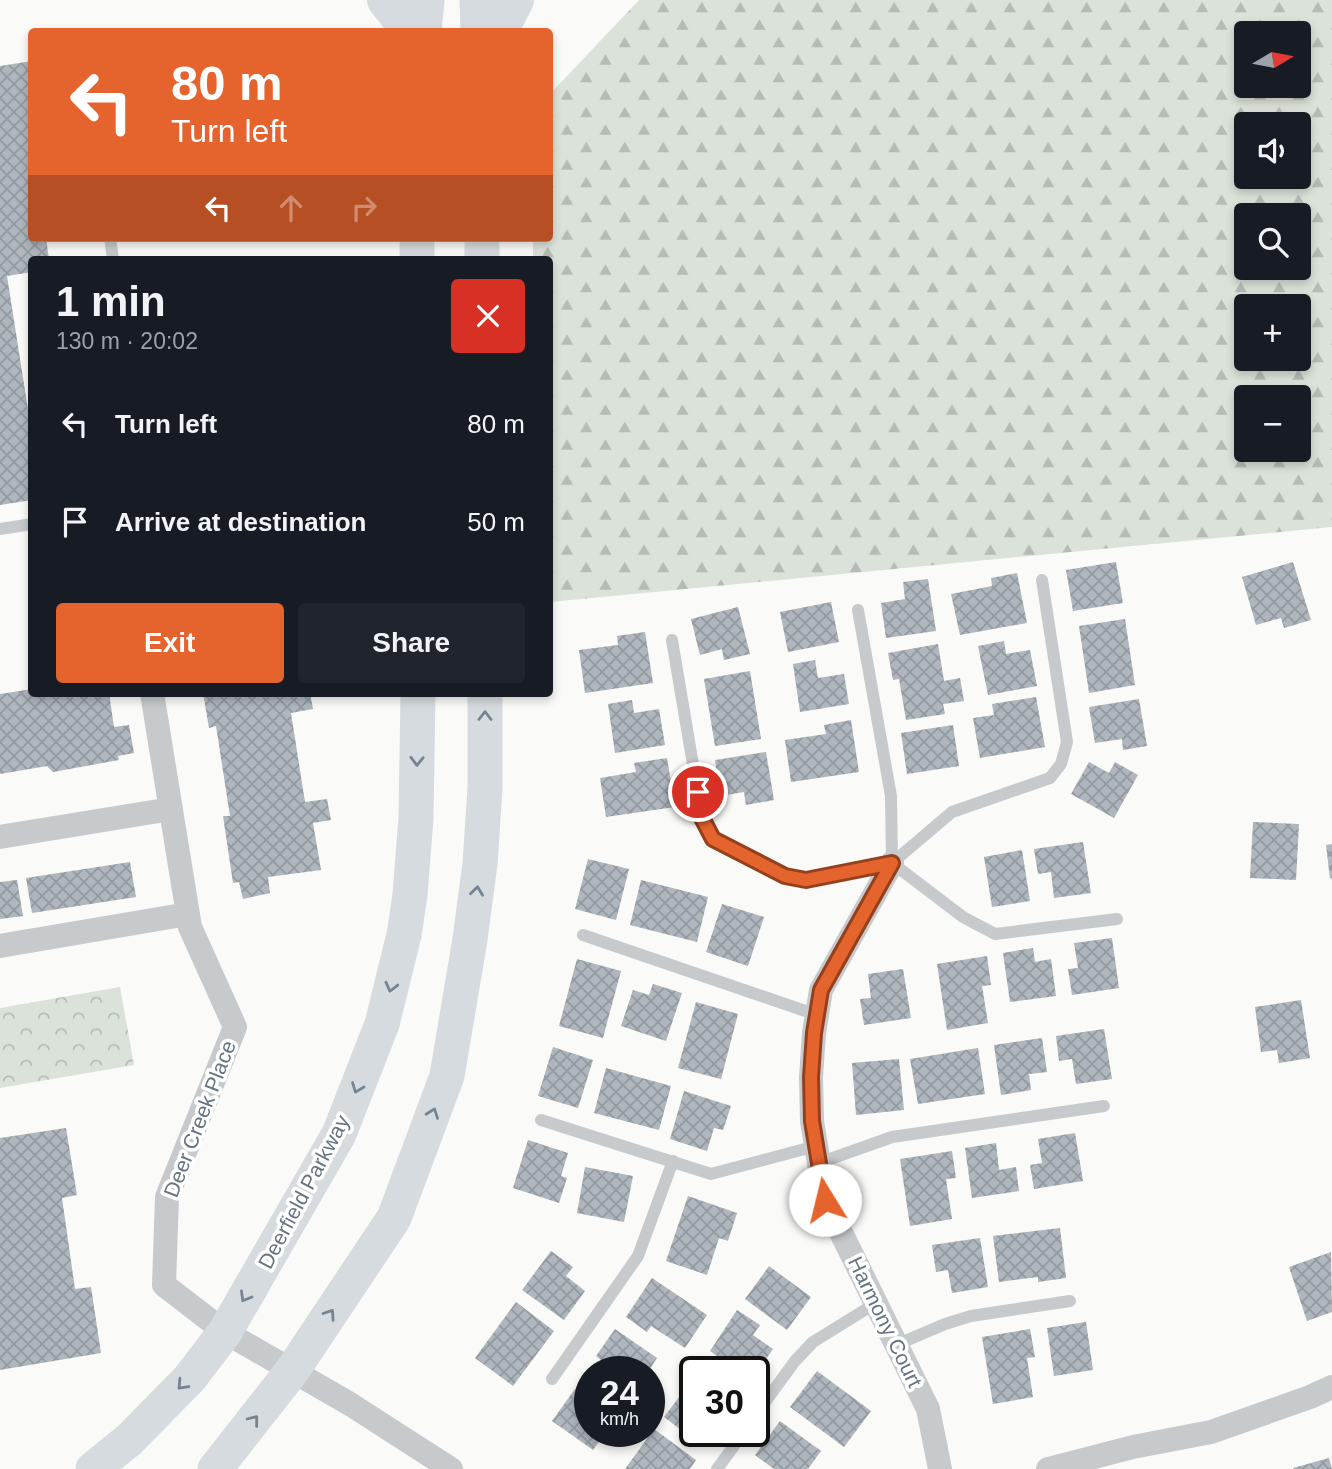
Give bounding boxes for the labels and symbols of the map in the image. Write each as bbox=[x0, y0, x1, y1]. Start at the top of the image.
north arrow bbox=[1234, 21, 1311, 98]
one-way arrow bbox=[477, 710, 493, 721]
one-way arrow bbox=[409, 756, 425, 767]
pin bbox=[668, 762, 728, 822]
one-way arrow bbox=[470, 885, 485, 897]
one-way arrow bbox=[385, 980, 399, 992]
street label: Deer Creek Place bbox=[159, 1037, 240, 1200]
one-way arrow bbox=[351, 1081, 365, 1093]
one-way arrow bbox=[425, 1108, 439, 1120]
street label: Deerfield Parkway bbox=[253, 1111, 354, 1272]
position arrow bbox=[788, 1163, 862, 1237]
street label: Harmony Court bbox=[844, 1253, 927, 1391]
one-way arrow bbox=[241, 1290, 254, 1303]
one-way arrow bbox=[322, 1309, 335, 1322]
speed limit sign: 30 bbox=[679, 1356, 770, 1447]
one-way arrow bbox=[178, 1377, 191, 1390]
one-way arrow bbox=[245, 1416, 258, 1428]

